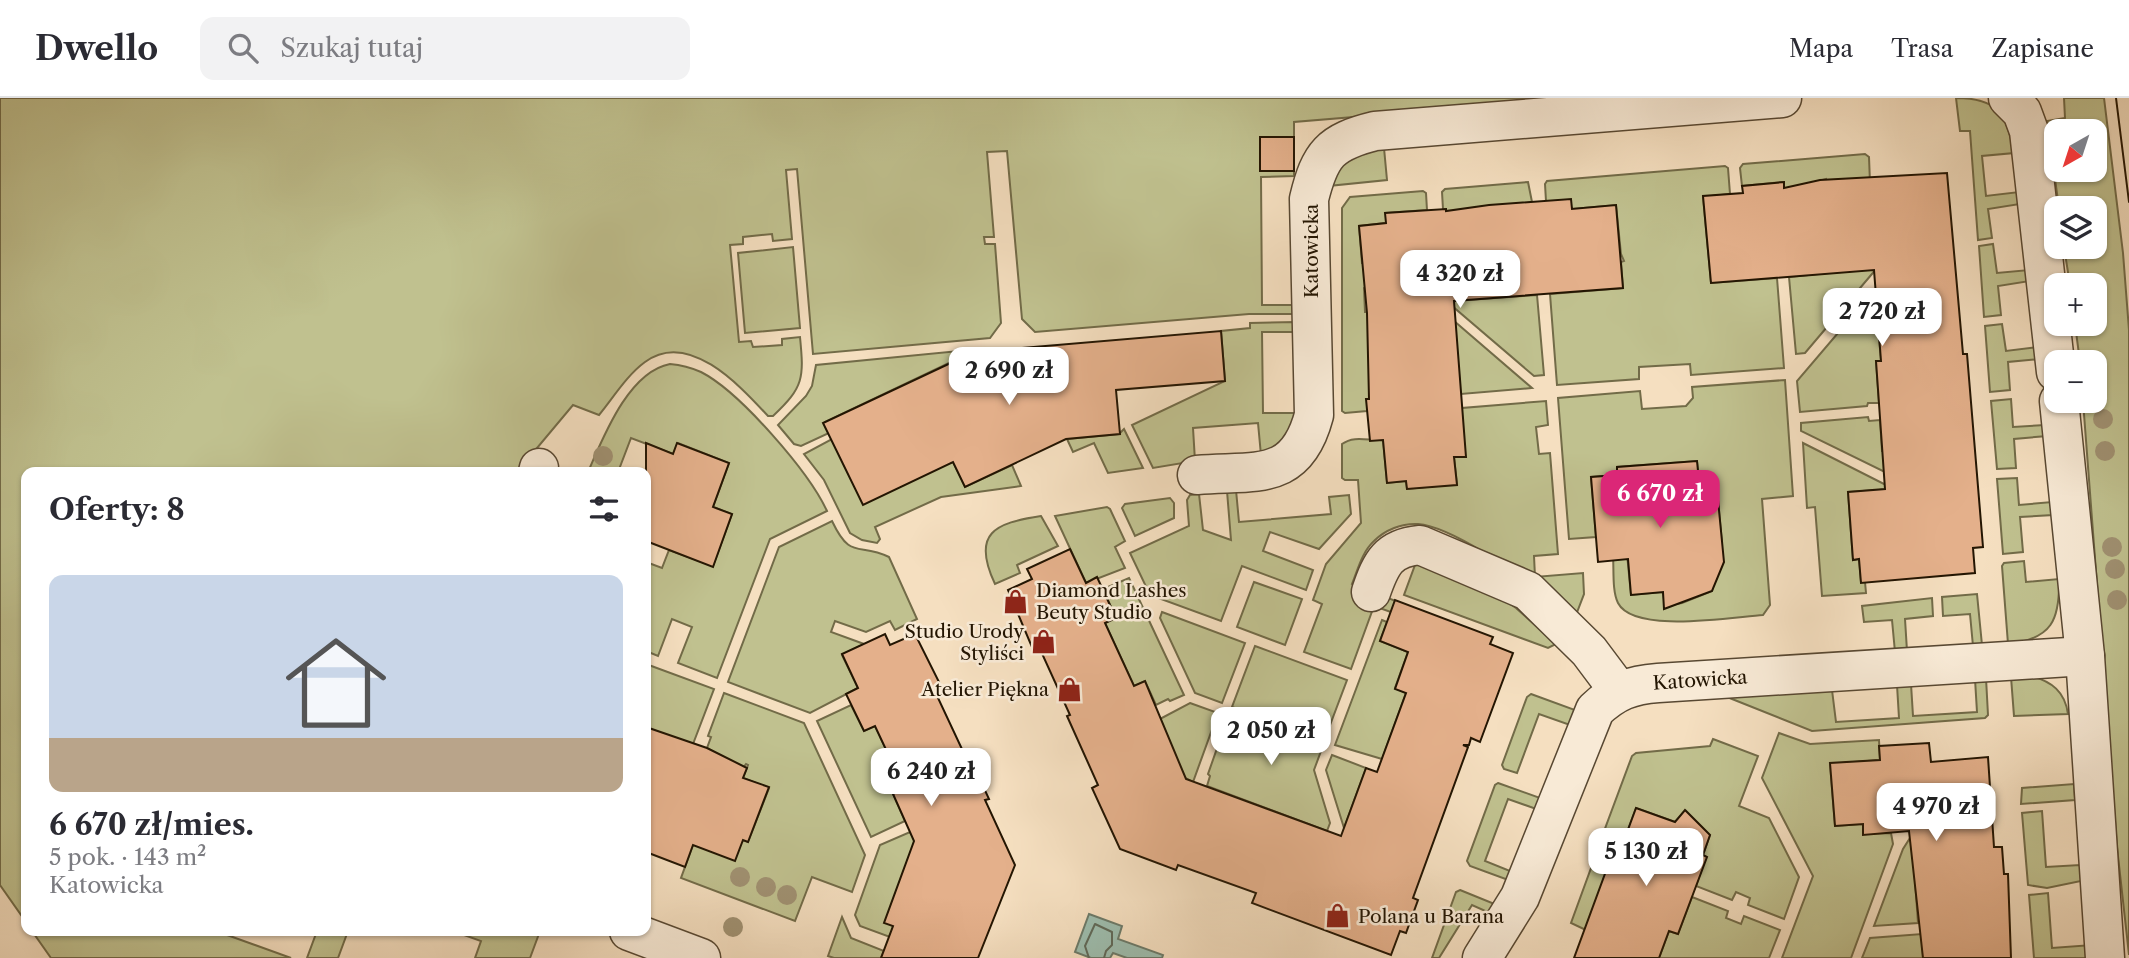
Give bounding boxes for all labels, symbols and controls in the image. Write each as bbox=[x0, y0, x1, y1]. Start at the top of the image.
search box bbox=[200, 17, 690, 80]
text: Dwello bbox=[35, 28, 158, 69]
icon: search bbox=[224, 29, 262, 67]
text: Szukaj tutaj bbox=[280, 32, 423, 64]
text: Mapa bbox=[1789, 34, 1853, 63]
text: Trasa bbox=[1891, 34, 1953, 63]
text: Zapisane bbox=[1991, 34, 2094, 63]
north arrow bbox=[2044, 119, 2107, 182]
map controls bbox=[2044, 119, 2107, 413]
button: layers bbox=[2044, 196, 2107, 259]
street label: Katowicka bbox=[1300, 204, 1323, 298]
pin: 4 320 zł bbox=[1388, 250, 1532, 310]
text: 4 320 zł bbox=[1416, 259, 1504, 287]
button: + bbox=[2044, 273, 2107, 336]
pin: 2 720 zł bbox=[1810, 288, 1954, 348]
text: 2 720 zł bbox=[1839, 297, 1925, 325]
pin: 2 690 zł bbox=[937, 348, 1081, 407]
button: − bbox=[2044, 350, 2107, 413]
text: 2 690 zł bbox=[965, 356, 1053, 384]
pin: 6 670 zł bbox=[1588, 470, 1732, 530]
text: 6 670 zł bbox=[1617, 479, 1703, 507]
icon: filters bbox=[585, 490, 623, 528]
text: Oferty: 8 bbox=[49, 491, 185, 528]
place label: Diamond Lashes Beuty Studio bbox=[1036, 579, 1187, 624]
shop icon: Diamond Lashes Beuty Studio bbox=[1002, 587, 1030, 615]
icon: home bbox=[273, 620, 399, 746]
place label: Studio Urody Styliści bbox=[905, 620, 1024, 665]
shop icon: Studio Urody Styliści bbox=[1030, 628, 1058, 656]
street label: Katowicka bbox=[1652, 665, 1748, 695]
shop icon: Atelier Piękna bbox=[1055, 675, 1083, 703]
place label: Atelier Piękna bbox=[920, 678, 1049, 701]
pin: 2 050 zł bbox=[1199, 708, 1343, 767]
text: 2 050 zł bbox=[1227, 716, 1315, 744]
pin: 6 240 zł bbox=[859, 748, 1003, 808]
text: 6 240 zł bbox=[887, 757, 975, 785]
pin: 4 970 zł bbox=[1864, 784, 2008, 843]
text: 4 970 zł bbox=[1893, 792, 1979, 820]
text: 6 670 zł/mies. bbox=[49, 806, 254, 843]
pin: 5 130 zł bbox=[1574, 828, 1718, 888]
text: 5 130 zł bbox=[1604, 837, 1688, 865]
text: 5 pok. · 143 m² bbox=[49, 843, 207, 871]
text: Katowicka bbox=[49, 871, 164, 899]
shop icon: Polana u Barana bbox=[1324, 902, 1352, 930]
place label: Polana u Barana bbox=[1358, 905, 1504, 928]

